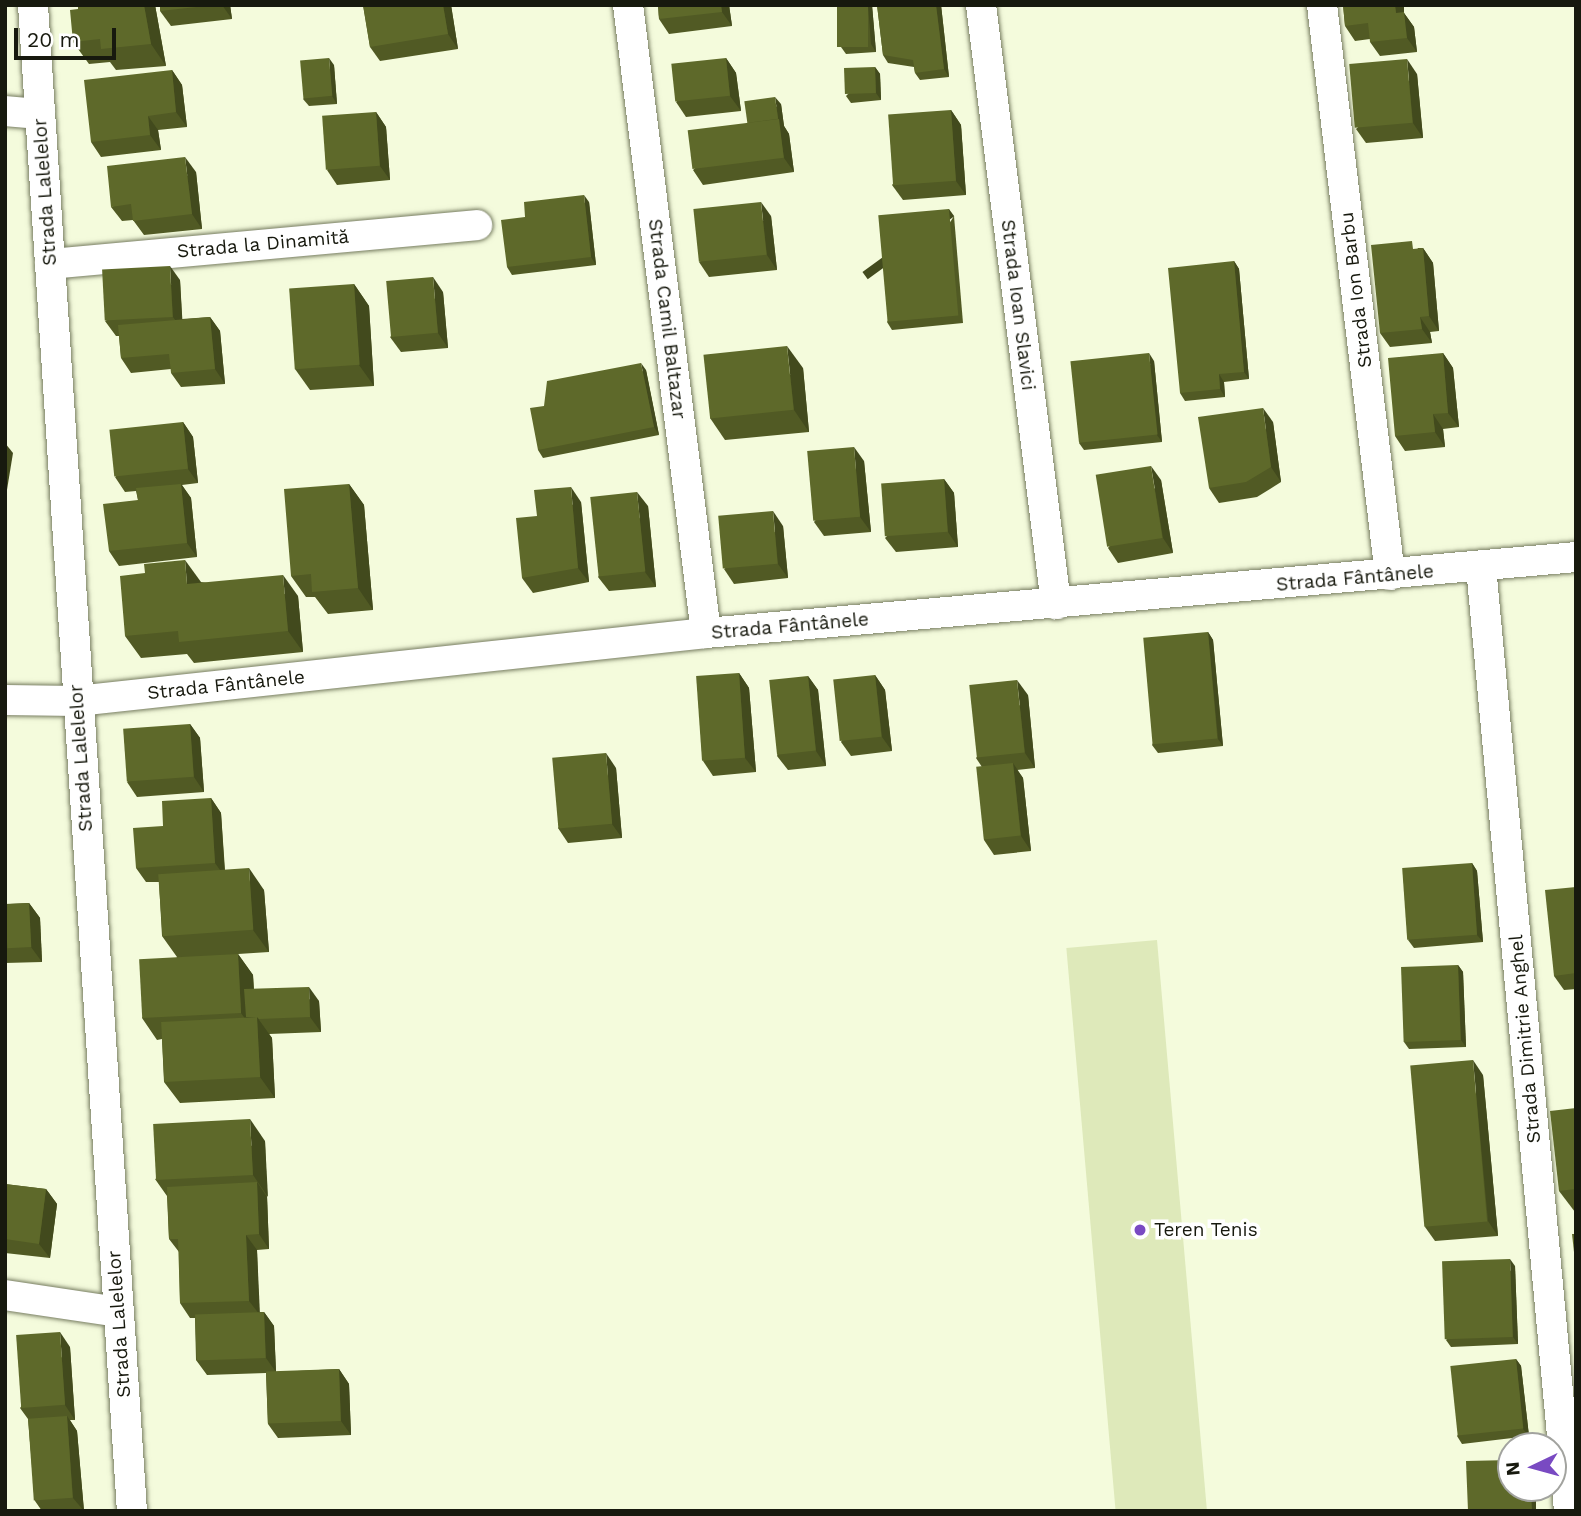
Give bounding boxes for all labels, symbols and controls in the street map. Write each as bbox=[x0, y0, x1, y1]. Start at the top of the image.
scale bar bbox=[18, 14, 119, 58]
text: 20 m bbox=[27, 27, 79, 52]
street label: Strada Lalelelor bbox=[28, 117, 62, 267]
street label: Strada Ion Barbu bbox=[1335, 211, 1377, 369]
street label: Strada Camil Baltazar bbox=[643, 217, 691, 421]
street label: Strada Ioan Slavici bbox=[996, 218, 1040, 392]
street label: Strada la Dinamită bbox=[176, 225, 350, 263]
street label: Strada Fântânele bbox=[1275, 560, 1435, 596]
street label: Strada Fântânele bbox=[710, 608, 870, 644]
street label: Strada Fântânele bbox=[146, 665, 306, 705]
street label: Strada Lalelelor bbox=[64, 683, 98, 833]
street label: Strada Dimitrie Anghel bbox=[1504, 933, 1546, 1145]
place label: Teren Tenis bbox=[1154, 1219, 1258, 1241]
marker: Teren Tenis bbox=[1132, 1222, 1148, 1238]
street label: Strada Lalelelor bbox=[102, 1249, 136, 1399]
north arrow bbox=[1497, 1432, 1567, 1502]
text: N bbox=[1501, 1461, 1525, 1477]

